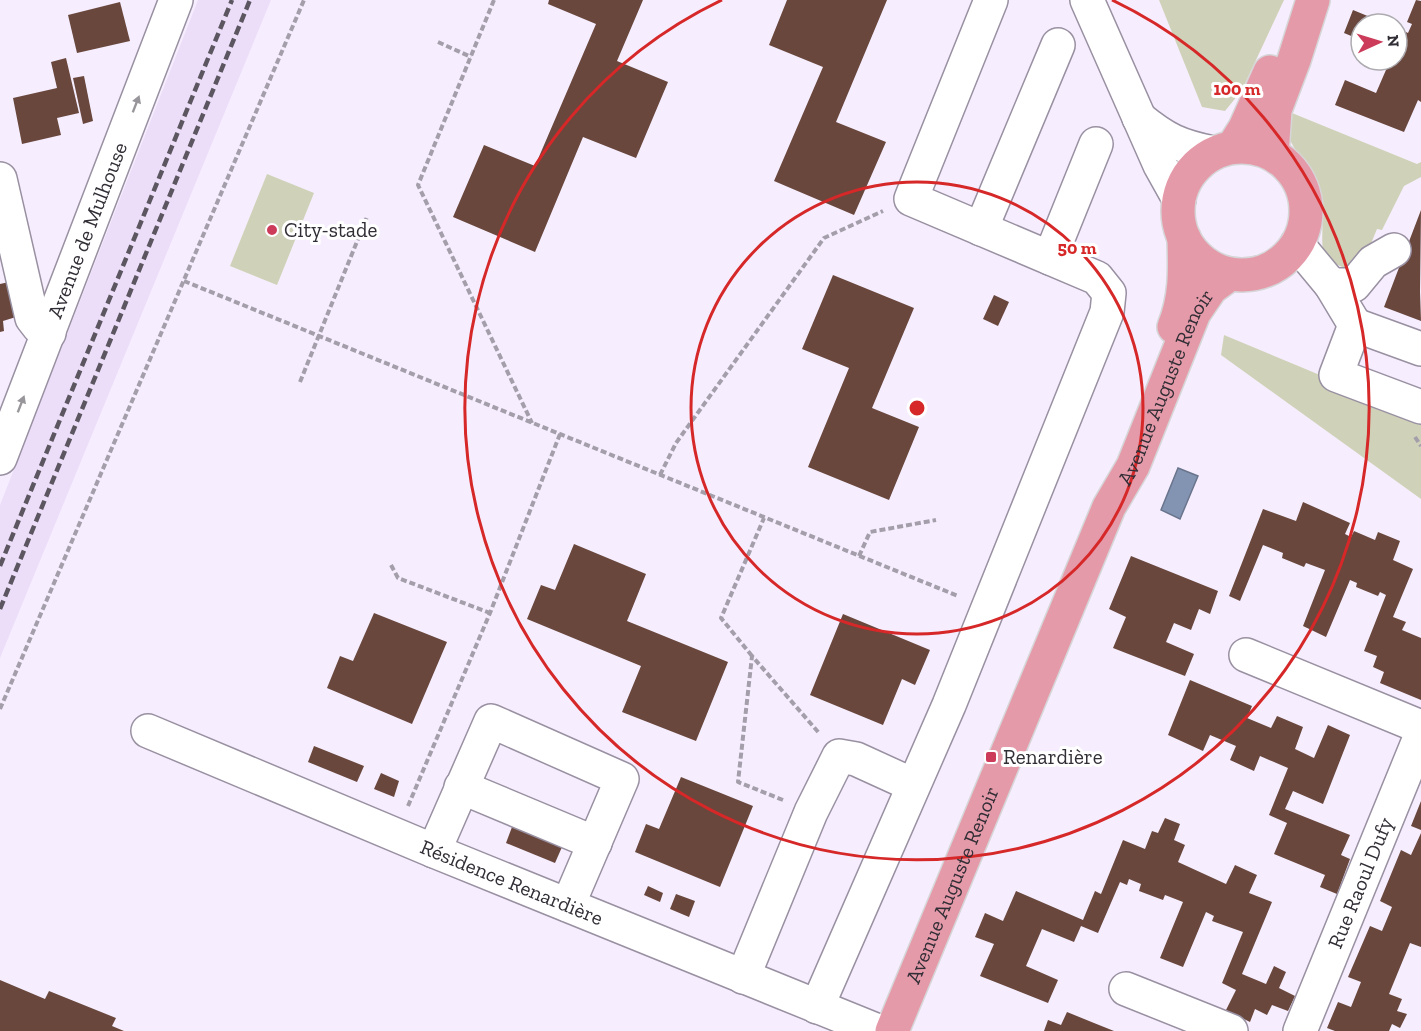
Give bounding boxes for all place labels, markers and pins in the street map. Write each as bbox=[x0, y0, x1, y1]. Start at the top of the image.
place label: City-stade bbox=[284, 217, 377, 242]
marker: City-stade bbox=[265, 223, 279, 237]
centre of rings bbox=[907, 398, 927, 418]
place label: Renardière bbox=[1003, 744, 1103, 769]
marker: Renardière bbox=[984, 750, 998, 764]

